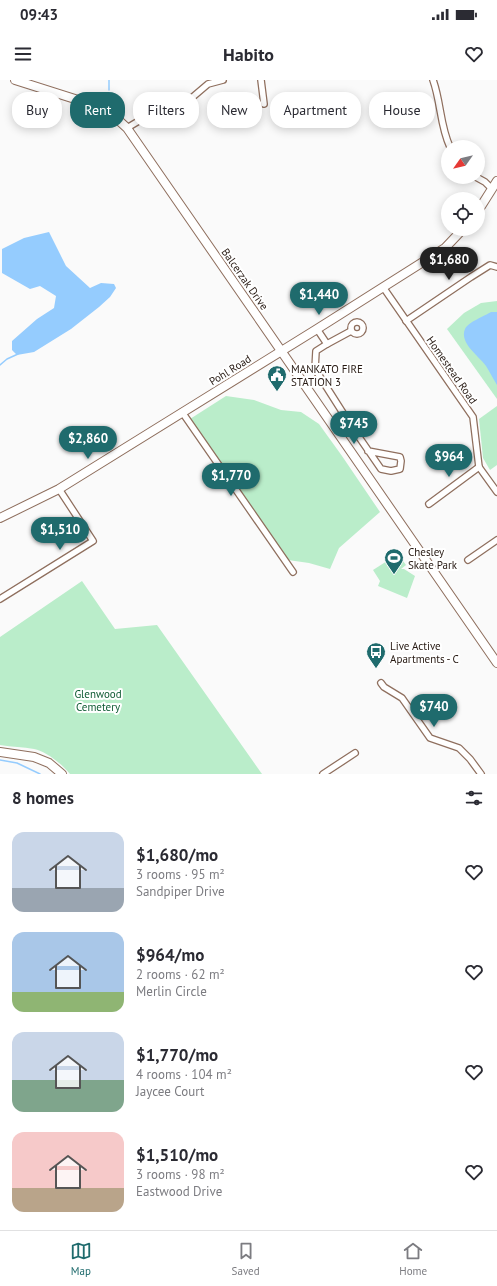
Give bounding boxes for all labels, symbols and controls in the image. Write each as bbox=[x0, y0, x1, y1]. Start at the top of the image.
text: 09:43 bbox=[20, 5, 58, 24]
icon: menu bbox=[12, 43, 34, 65]
text: Habito bbox=[223, 43, 274, 66]
icon: heart bbox=[463, 43, 485, 65]
chip: Buy bbox=[12, 92, 62, 128]
chip: Rent bbox=[70, 92, 125, 128]
chip: Filters bbox=[133, 92, 199, 128]
chip: New bbox=[207, 92, 262, 128]
chip: Apartment bbox=[270, 92, 361, 128]
chip: House bbox=[369, 92, 435, 128]
north arrow bbox=[441, 140, 485, 184]
map controls bbox=[441, 140, 485, 236]
button: locate bbox=[441, 192, 485, 236]
street label: Balcerzak Drive bbox=[219, 245, 272, 313]
pin: $1,680 bbox=[416, 247, 482, 281]
text: $1,680 bbox=[429, 251, 469, 268]
pin: $1,440 bbox=[286, 282, 352, 316]
text: $1,440 bbox=[299, 286, 339, 303]
street label: Homestead Road bbox=[424, 334, 481, 407]
street label: Pohl Road bbox=[206, 352, 254, 388]
place label: MANKATO FIRE STATION 3 bbox=[291, 362, 363, 389]
public building icon: MANKATO FIRE STATION 3 bbox=[266, 364, 288, 392]
pin: $745 bbox=[330, 411, 378, 445]
text: $745 bbox=[339, 415, 369, 432]
pin: $2,860 bbox=[55, 426, 121, 460]
text: $2,860 bbox=[68, 430, 108, 447]
pin: $964 bbox=[425, 444, 473, 478]
text: $964 bbox=[434, 448, 464, 465]
pin: $1,770 bbox=[198, 463, 264, 497]
text: $1,770 bbox=[211, 467, 251, 484]
pin: $1,510 bbox=[27, 517, 93, 551]
text: $1,510 bbox=[40, 521, 80, 538]
place label: Chesley Skate Park bbox=[408, 545, 458, 572]
sports icon: Chesley Skate Park bbox=[383, 547, 405, 575]
place label: Live Active Apartments - C bbox=[390, 639, 459, 666]
bus stop icon: Live Active Apartments - C bbox=[365, 641, 387, 669]
park label: Glenwood Cemetery bbox=[74, 687, 122, 714]
pin: $740 bbox=[410, 694, 458, 728]
text: $740 bbox=[419, 698, 449, 715]
text: 8 homes bbox=[12, 787, 74, 809]
icon: filters bbox=[463, 787, 485, 809]
text: $1,680/mo bbox=[136, 844, 218, 866]
icon: home bbox=[44, 848, 92, 896]
icon: heart bbox=[463, 861, 485, 883]
text: 3 rooms · 95 m² bbox=[136, 866, 225, 883]
text: Sandpiper Drive bbox=[136, 883, 225, 900]
text: $964/mo bbox=[136, 944, 204, 966]
icon: home bbox=[44, 948, 92, 996]
icon: heart bbox=[463, 961, 485, 983]
text: 2 rooms · 62 m² bbox=[136, 966, 225, 983]
text: Merlin Circle bbox=[136, 983, 207, 1000]
text: $1,770/mo bbox=[136, 1044, 218, 1066]
icon: home bbox=[44, 1048, 92, 1096]
icon: heart bbox=[463, 1061, 485, 1083]
text: 4 rooms · 104 m² bbox=[136, 1066, 232, 1083]
text: Jaycee Court bbox=[136, 1083, 204, 1100]
text: $1,510/mo bbox=[136, 1144, 218, 1166]
icon: home bbox=[44, 1148, 92, 1196]
icon: heart bbox=[463, 1161, 485, 1183]
text: 3 rooms · 98 m² bbox=[136, 1166, 225, 1183]
text: Eastwood Drive bbox=[136, 1183, 222, 1200]
tab: Map bbox=[70, 1240, 92, 1278]
tab: Saved bbox=[232, 1240, 260, 1278]
tab: Home bbox=[399, 1240, 427, 1278]

